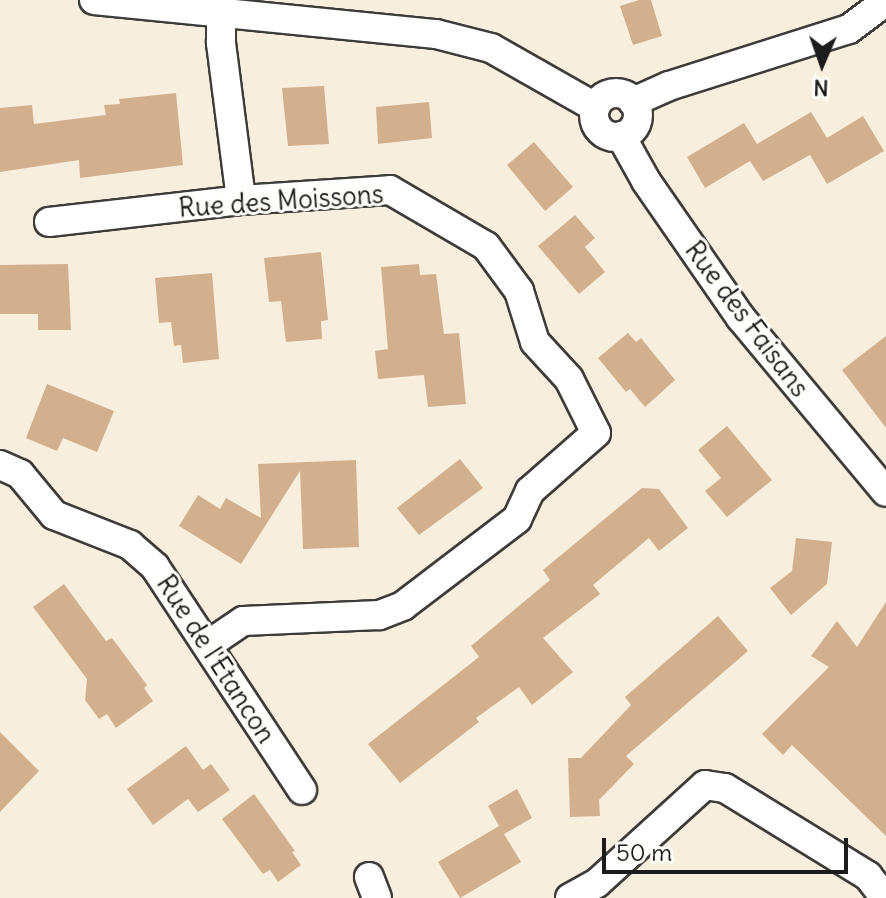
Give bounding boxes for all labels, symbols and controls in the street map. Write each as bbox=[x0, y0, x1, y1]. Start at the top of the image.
north arrow bbox=[782, 24, 862, 104]
text: N bbox=[813, 74, 829, 102]
street label: Rue des Moissons bbox=[178, 178, 384, 224]
street label: Rue des Faisans bbox=[678, 235, 816, 403]
street label: Rue de l'Etancon bbox=[150, 569, 282, 749]
scale bar bbox=[606, 822, 852, 872]
text: 50 m bbox=[616, 837, 672, 867]

